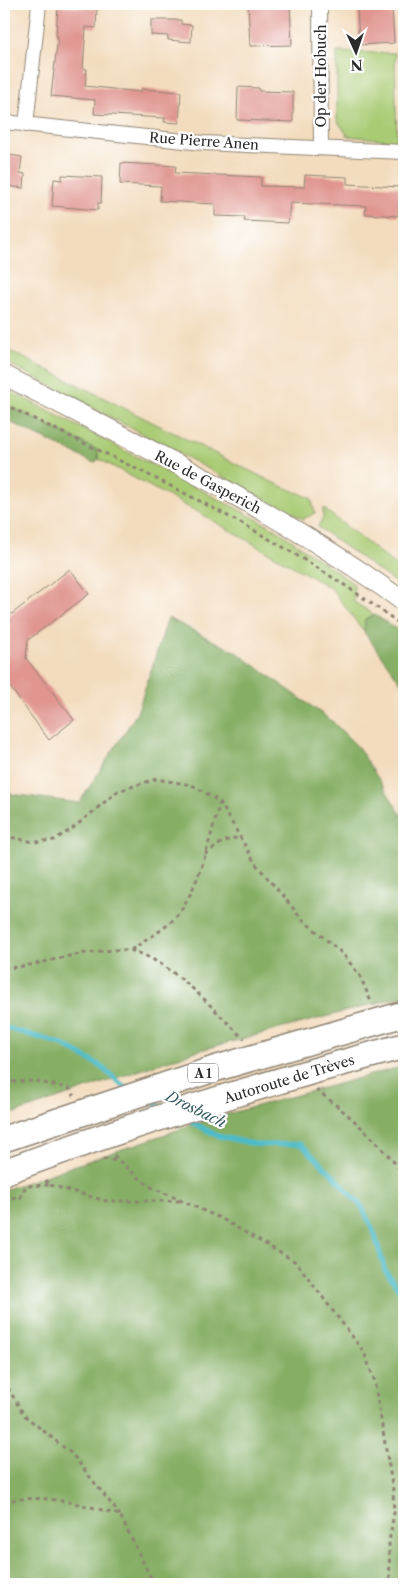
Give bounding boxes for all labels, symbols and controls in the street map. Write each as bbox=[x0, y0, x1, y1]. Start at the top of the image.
street label: Op der Hobuch bbox=[312, 24, 330, 128]
north arrow bbox=[330, 28, 380, 78]
text: N bbox=[350, 56, 363, 74]
street label: Rue Pierre Anen bbox=[148, 128, 260, 154]
street label: Rue de Gasperich bbox=[152, 446, 265, 518]
street label: Autoroute de Trèves bbox=[221, 1051, 356, 1108]
road number: A 1 bbox=[188, 1064, 218, 1082]
water label: Drosbach bbox=[162, 1086, 229, 1132]

